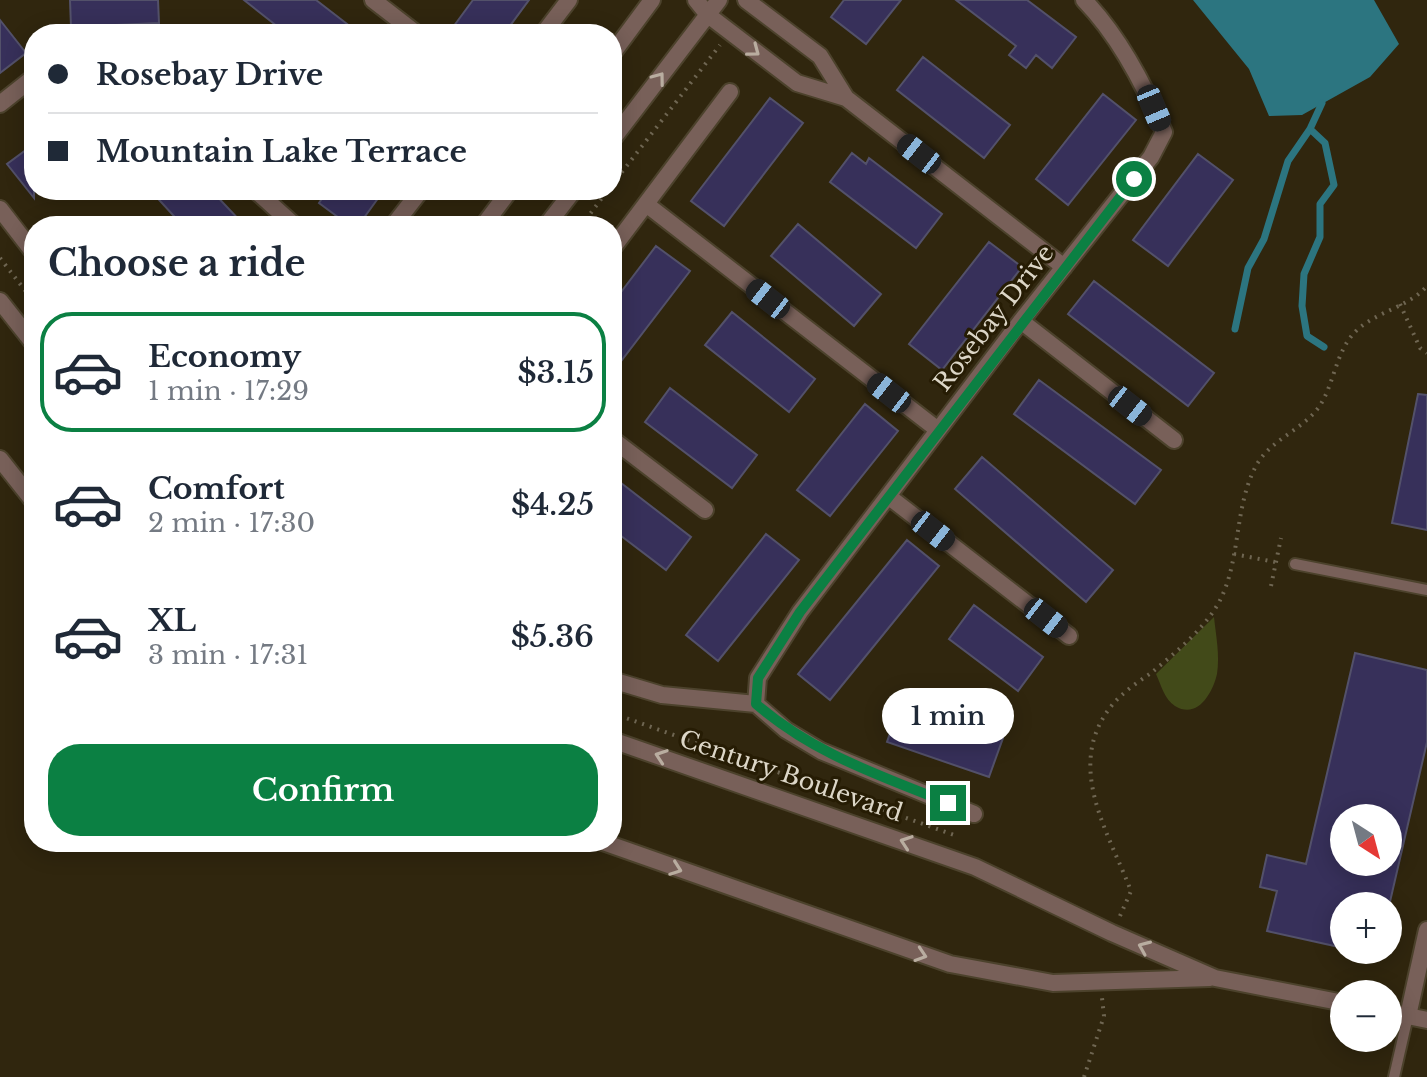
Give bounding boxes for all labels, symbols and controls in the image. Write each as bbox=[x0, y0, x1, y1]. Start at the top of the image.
one-way arrow bbox=[746, 41, 760, 55]
text: Rosebay Drive bbox=[96, 56, 323, 93]
one-way arrow bbox=[650, 72, 664, 87]
car bbox=[1134, 81, 1174, 135]
car bbox=[893, 130, 945, 178]
text: Mountain Lake Terrace bbox=[96, 133, 467, 170]
route start bbox=[1116, 161, 1152, 197]
street label: Rosebay Drive bbox=[928, 239, 1060, 397]
text: Choose a ride bbox=[48, 241, 305, 286]
car bbox=[742, 275, 794, 323]
icon: car bbox=[52, 336, 124, 408]
text: Economy bbox=[148, 338, 301, 375]
text: $3.15 bbox=[517, 354, 594, 391]
car bbox=[863, 369, 915, 417]
text: 1 min · 17:29 bbox=[148, 375, 309, 407]
car bbox=[1104, 382, 1156, 430]
icon: car bbox=[52, 468, 124, 540]
text: Comfort bbox=[148, 470, 285, 507]
text: $4.25 bbox=[511, 486, 594, 523]
text: 2 min · 17:30 bbox=[148, 507, 315, 539]
car bbox=[907, 507, 959, 555]
car bbox=[1020, 594, 1072, 642]
icon: car bbox=[52, 600, 124, 672]
text: XL bbox=[148, 602, 196, 639]
text: $5.36 bbox=[511, 618, 594, 655]
text: 3 min · 17:31 bbox=[148, 639, 308, 671]
callout: 1 min bbox=[882, 687, 1014, 743]
text: 1 min bbox=[911, 700, 985, 732]
street label: Century Boulevard bbox=[676, 724, 907, 827]
button: Confirm bbox=[48, 744, 598, 836]
one-way arrow bbox=[655, 749, 669, 766]
route end bbox=[930, 785, 966, 821]
north arrow bbox=[1330, 804, 1402, 876]
map controls bbox=[1330, 804, 1402, 1052]
one-way arrow bbox=[900, 836, 914, 852]
one-way arrow bbox=[668, 859, 682, 875]
button: + bbox=[1330, 892, 1402, 964]
one-way arrow bbox=[1138, 940, 1152, 956]
one-way arrow bbox=[914, 946, 928, 962]
button: − bbox=[1330, 980, 1402, 1052]

